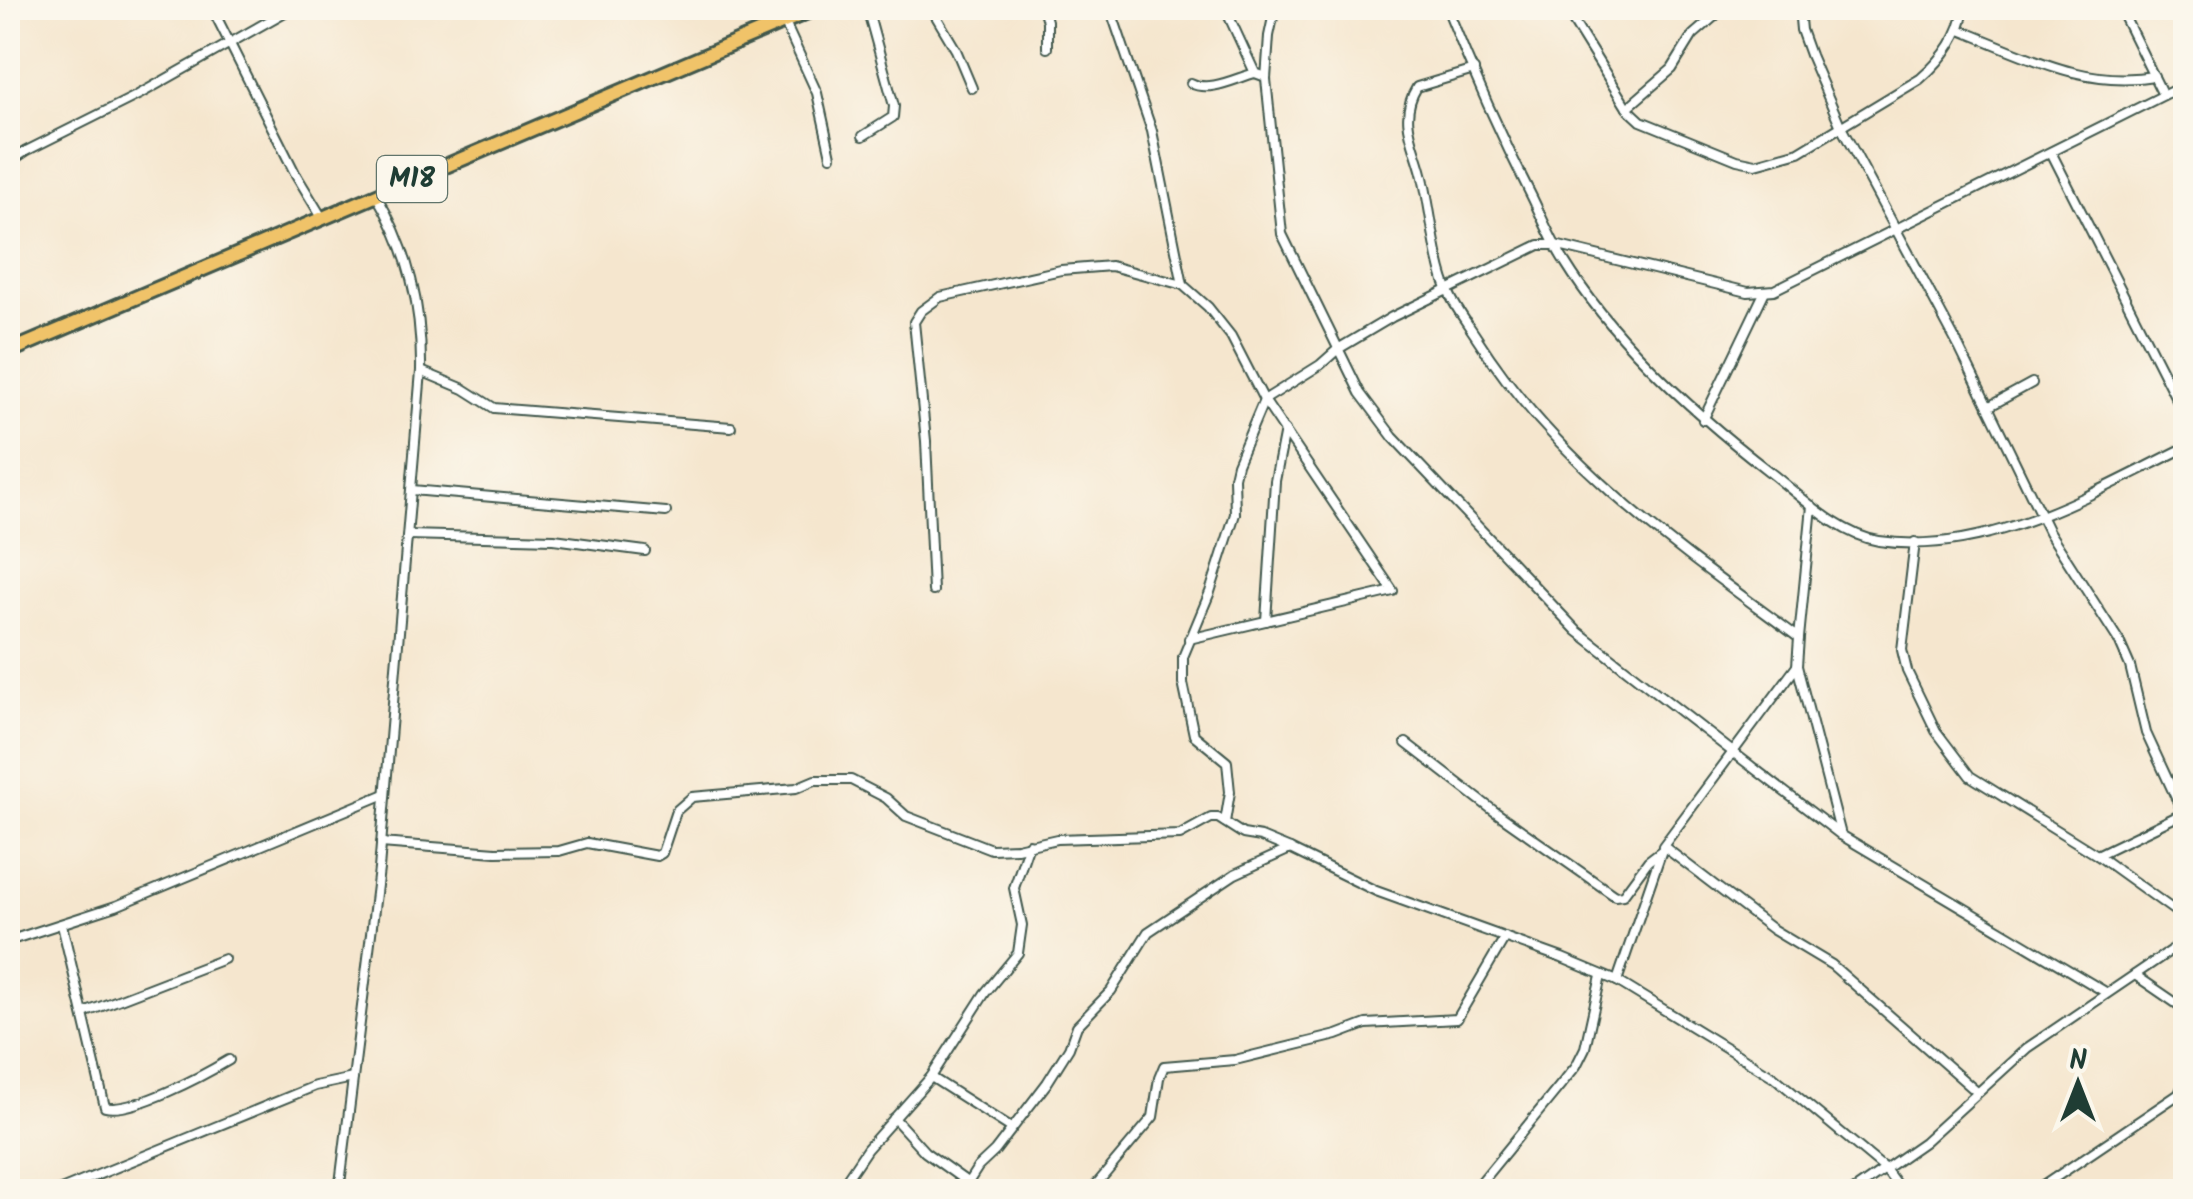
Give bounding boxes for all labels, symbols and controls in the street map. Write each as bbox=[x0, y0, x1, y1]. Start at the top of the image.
road number: M18 bbox=[377, 156, 447, 202]
north arrow bbox=[2028, 1034, 2128, 1134]
text: N bbox=[2069, 1039, 2087, 1084]

